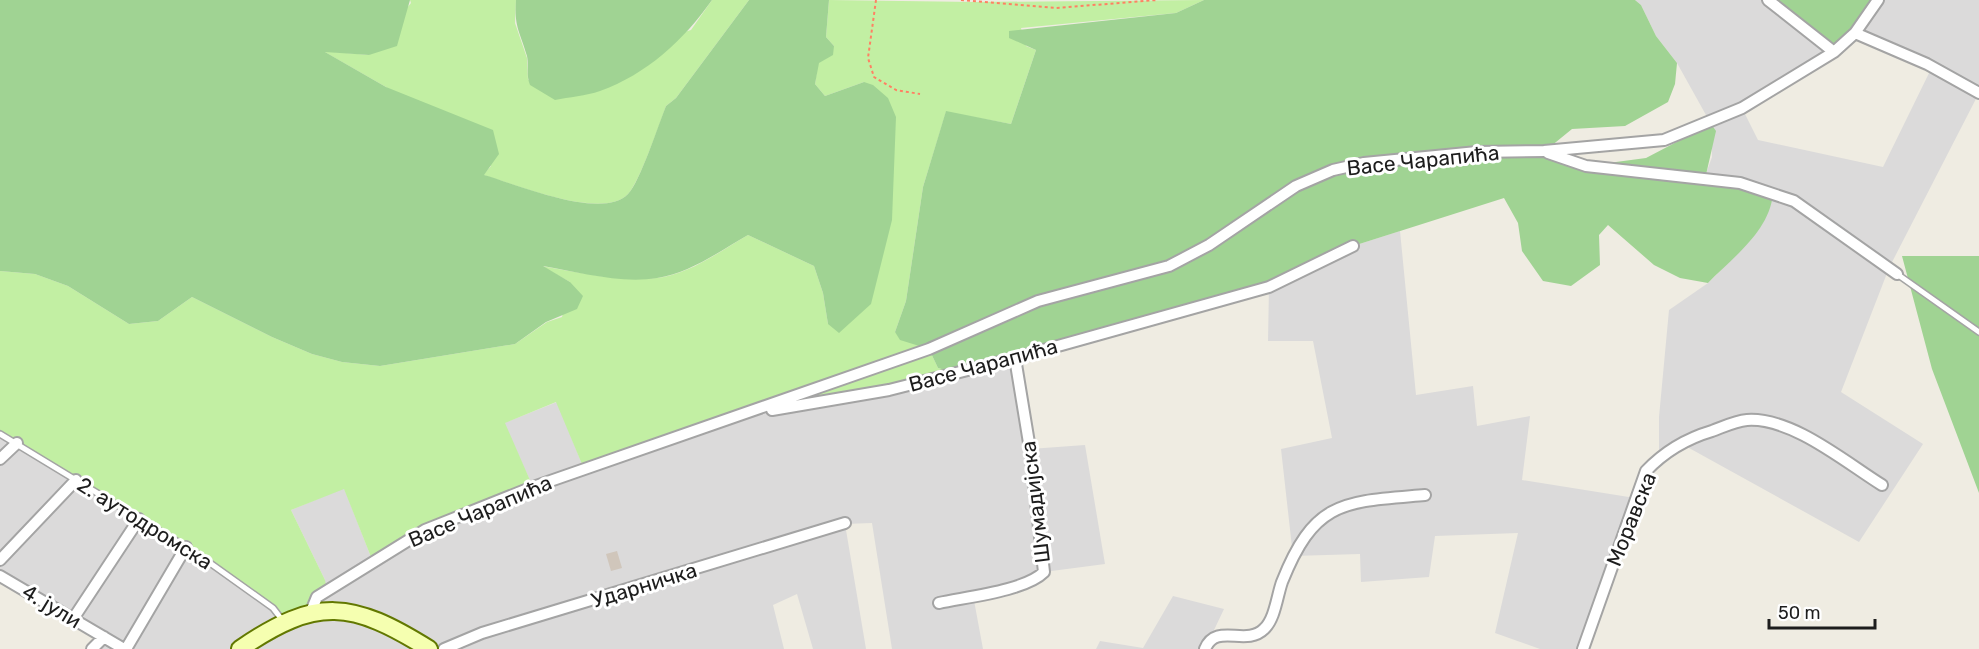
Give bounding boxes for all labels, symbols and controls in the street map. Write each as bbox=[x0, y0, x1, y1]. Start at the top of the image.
street label: Васе Чарапића bbox=[1345, 140, 1501, 180]
street label: Васе Чарапића bbox=[906, 333, 1060, 397]
street label: Шумадијска bbox=[1015, 440, 1055, 564]
street label: Моравска bbox=[1601, 468, 1661, 570]
street label: Васе Чарапића bbox=[405, 470, 555, 552]
street label: 2. аутодромска bbox=[73, 471, 217, 575]
street label: Ударничка bbox=[588, 557, 700, 613]
street label: 4. јули bbox=[18, 579, 86, 633]
scale bar bbox=[1769, 592, 1876, 630]
text: 50 m bbox=[1778, 602, 1821, 624]

